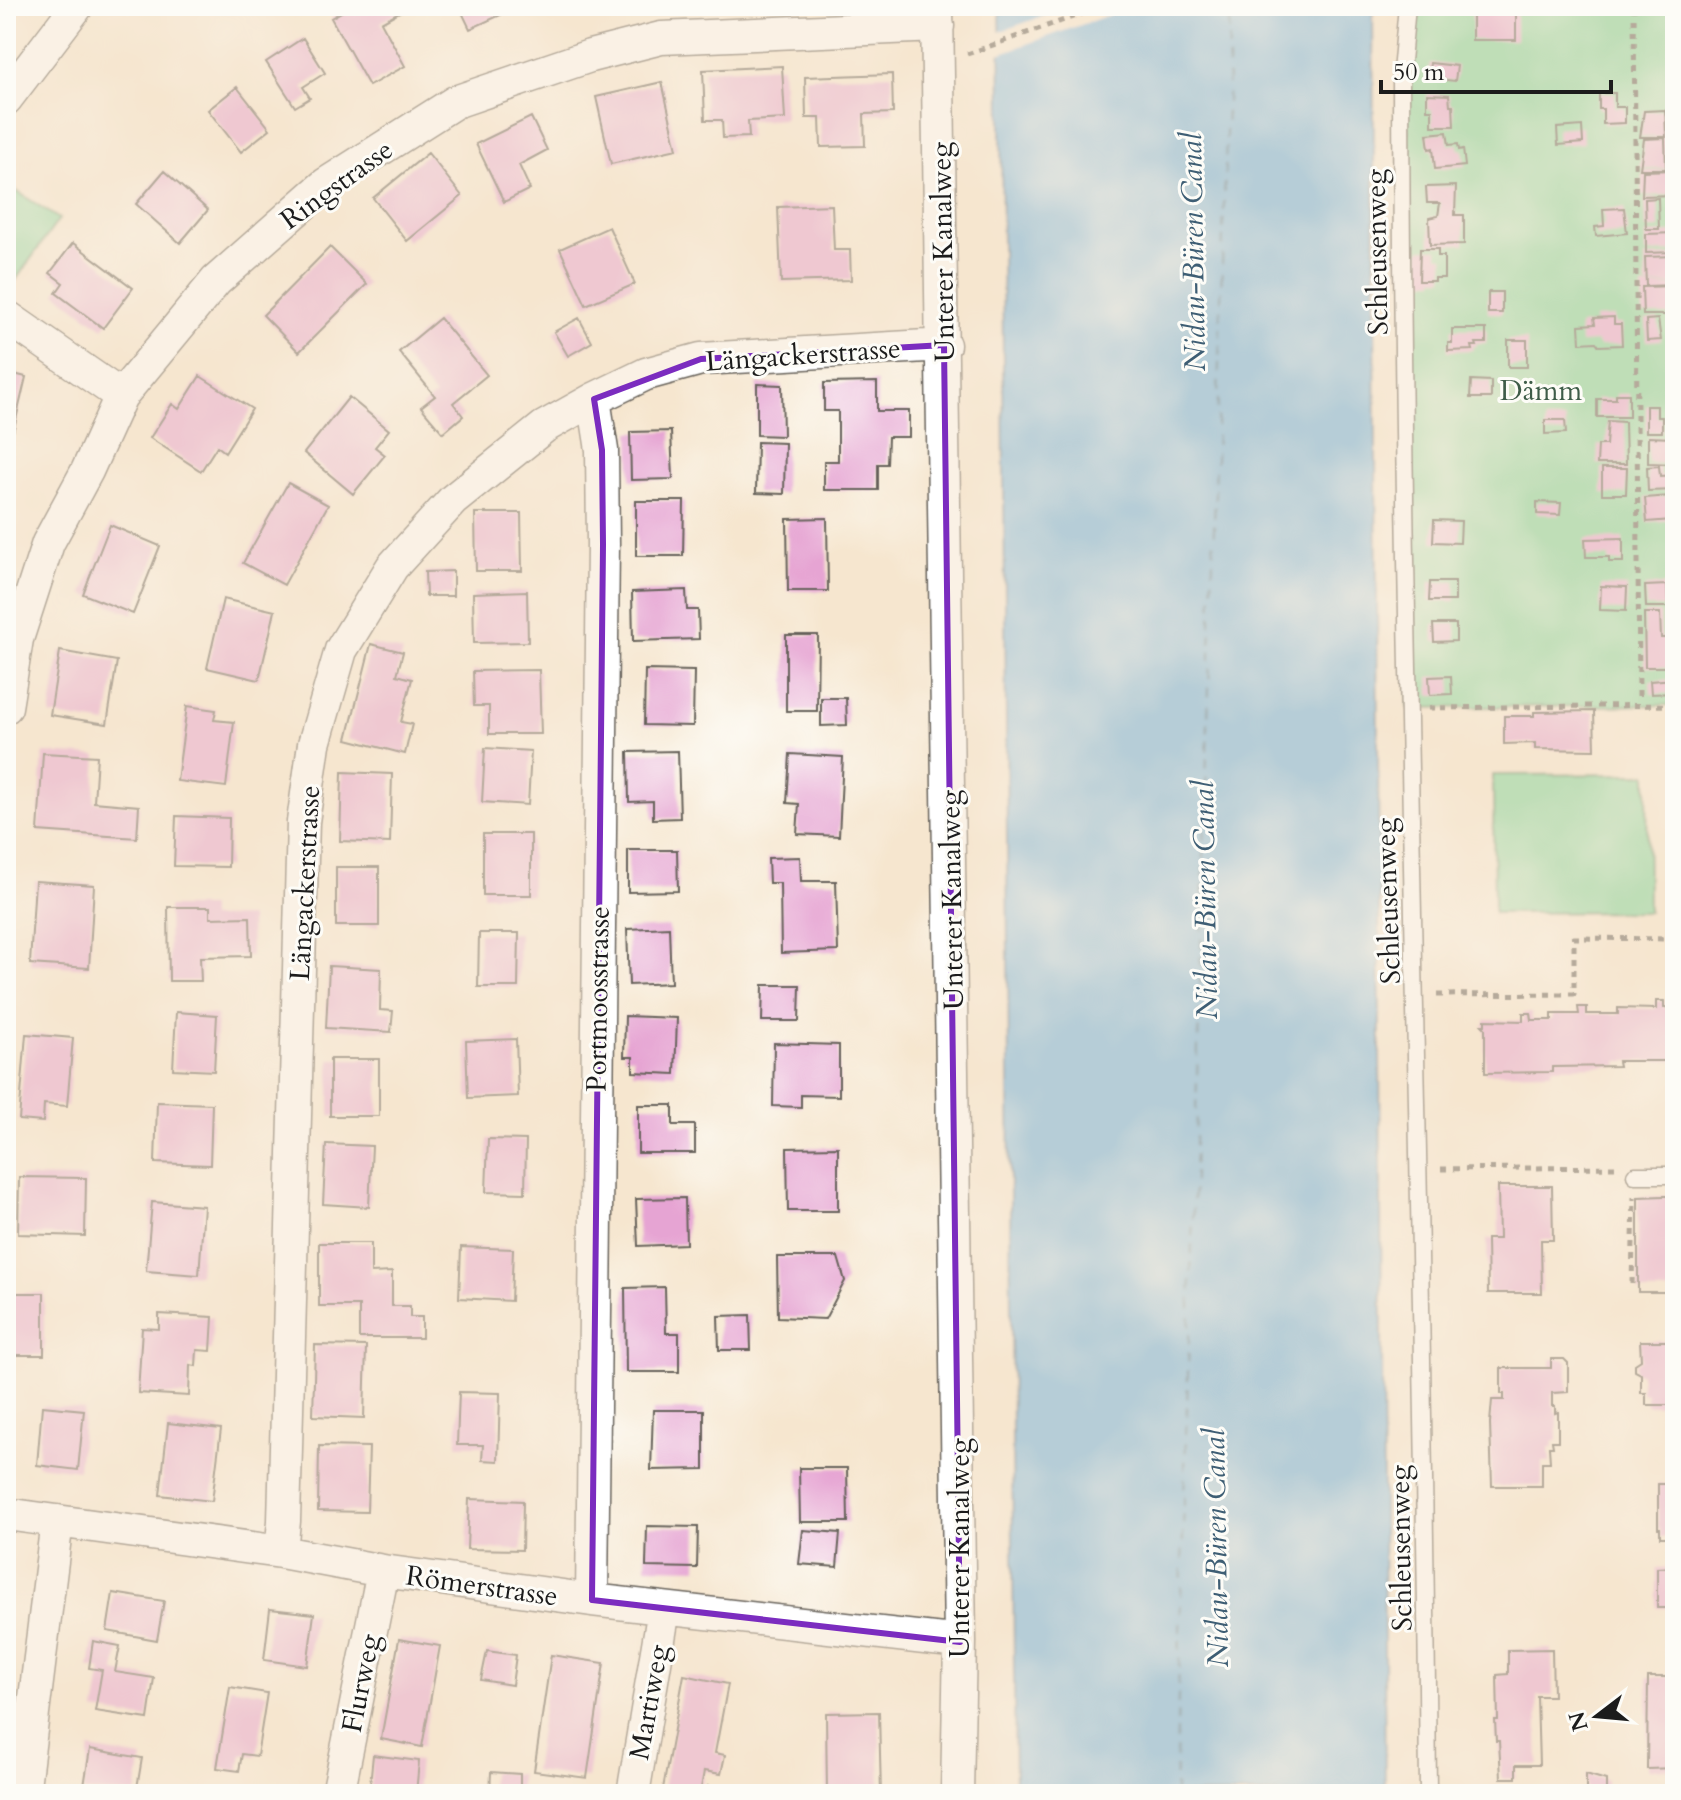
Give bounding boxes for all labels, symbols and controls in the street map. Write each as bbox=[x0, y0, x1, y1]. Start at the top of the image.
scale bar bbox=[1381, 44, 1611, 94]
text: 50 m bbox=[1393, 56, 1445, 89]
street label: Ringstrasse bbox=[272, 131, 401, 239]
water label: Nidau-Büren Canal bbox=[1171, 131, 1216, 372]
street label: Unterer Kanalweg bbox=[922, 141, 964, 362]
street label: Schleusenweg bbox=[1357, 168, 1397, 335]
street label: Längackerstrasse bbox=[704, 329, 902, 381]
park label: Dämm bbox=[1500, 372, 1583, 410]
water label: Nidau-Büren Canal bbox=[1183, 779, 1228, 1020]
street label: Längackerstrasse bbox=[281, 784, 329, 982]
street label: Unterer Kanalweg bbox=[931, 789, 973, 1010]
street label: Schleusenweg bbox=[1366, 817, 1410, 985]
street label: Portmoosstrasse bbox=[577, 906, 619, 1092]
water label: Nidau-Büren Canal bbox=[1194, 1427, 1239, 1668]
street label: Unterer Kanalweg bbox=[941, 1438, 979, 1658]
street label: Schleusenweg bbox=[1381, 1464, 1421, 1631]
street label: Römerstrasse bbox=[403, 1557, 560, 1615]
street label: Flurweg bbox=[333, 1630, 389, 1736]
street label: Martiweg bbox=[620, 1641, 678, 1763]
north arrow bbox=[1557, 1676, 1637, 1756]
text: N bbox=[1562, 1708, 1596, 1735]

